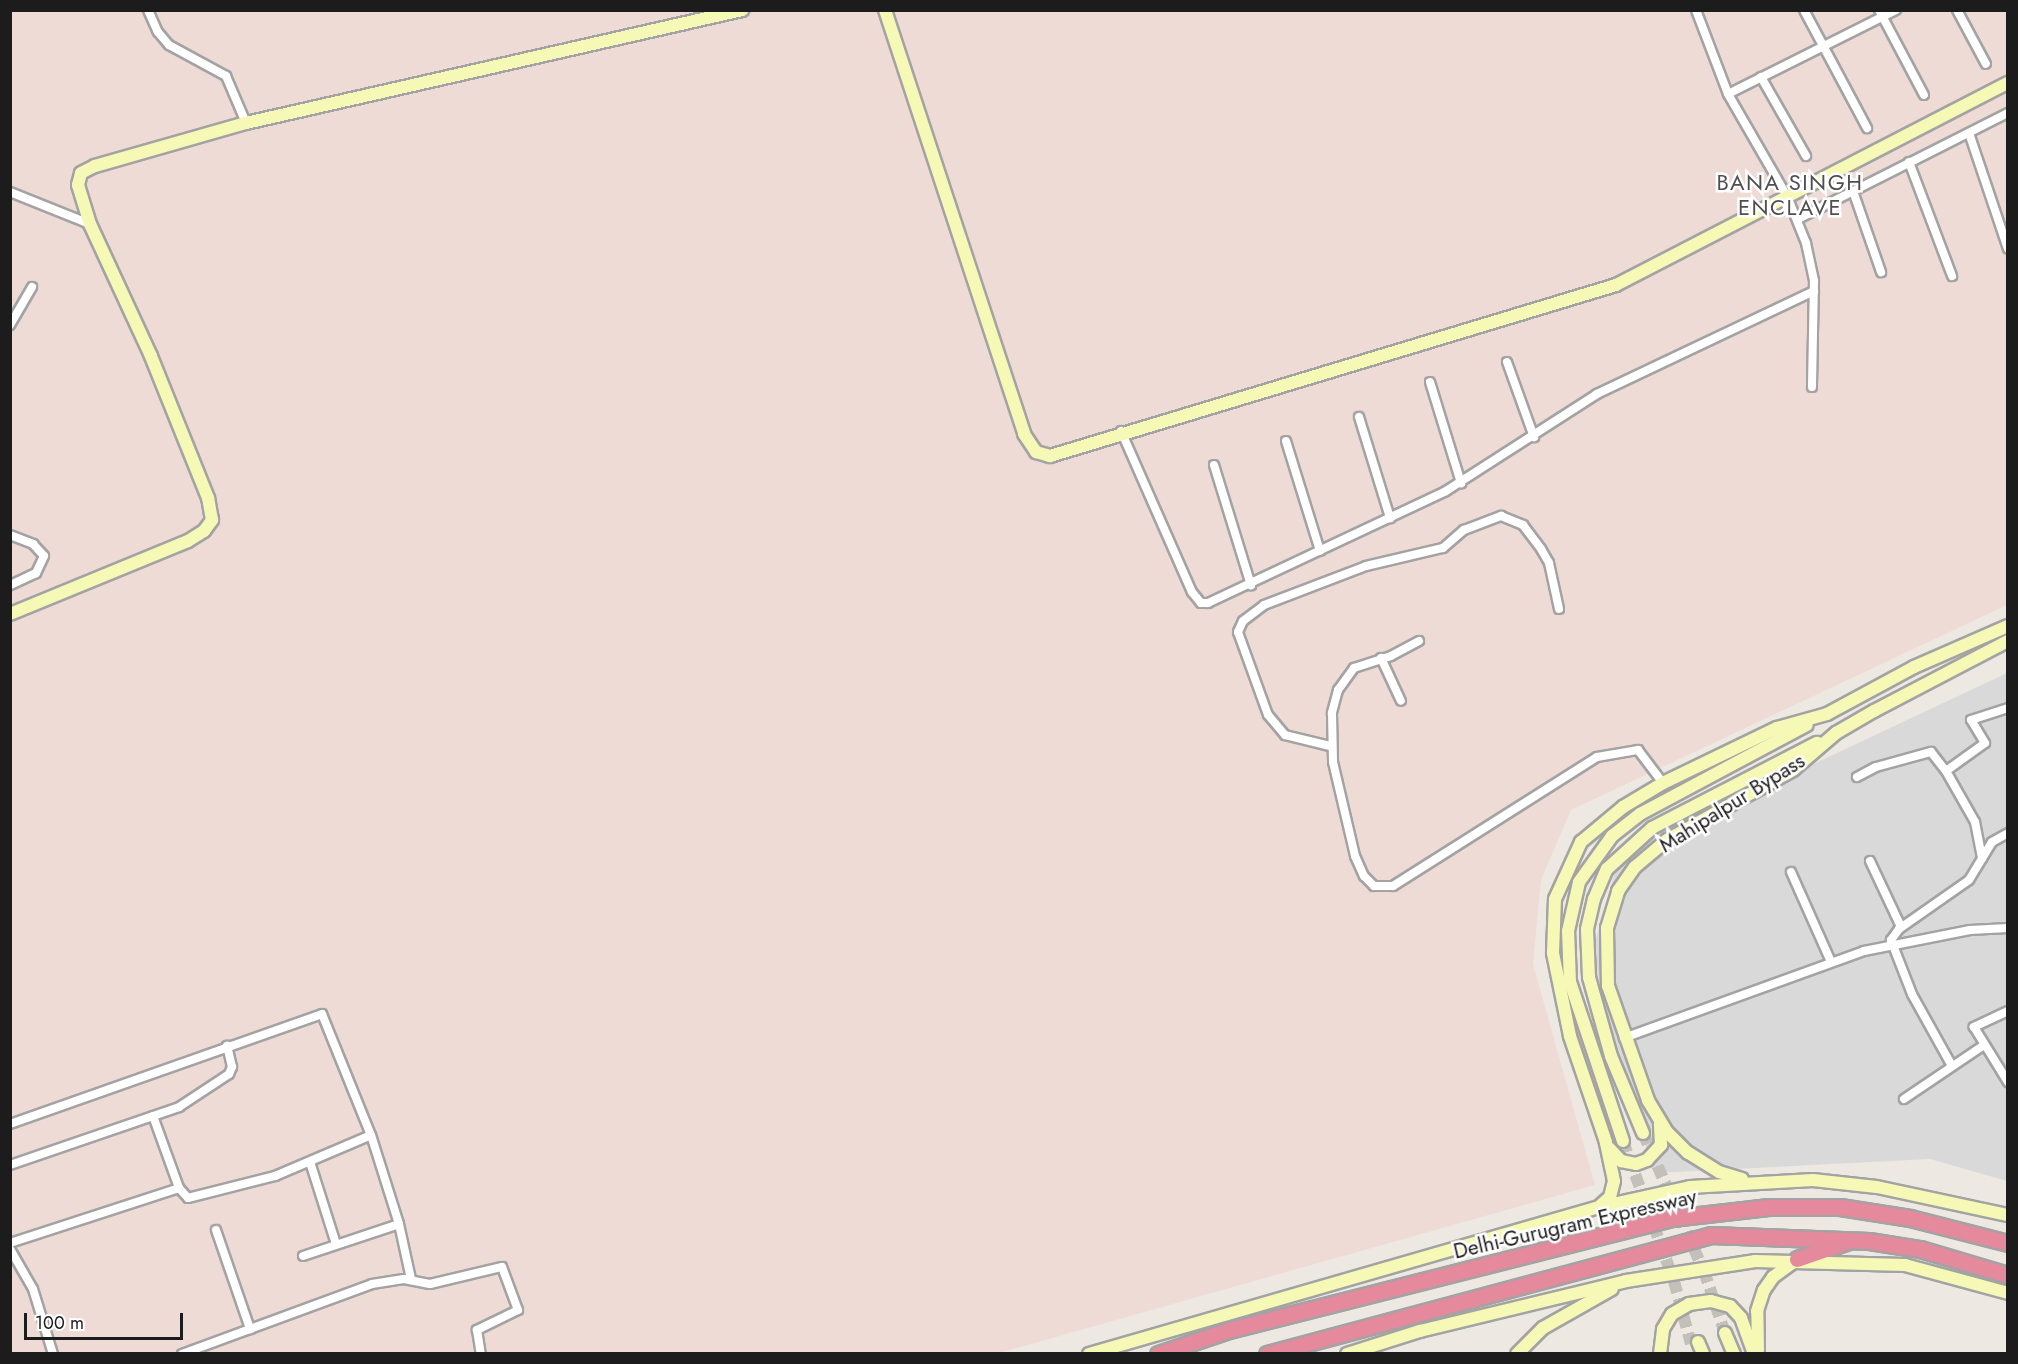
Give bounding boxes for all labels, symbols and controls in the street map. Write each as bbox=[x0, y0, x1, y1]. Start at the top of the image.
district label: BANA SINGH ENCLAVE bbox=[1717, 169, 1863, 220]
street label: Mahipalpur Bypass bbox=[1655, 748, 1809, 858]
street label: Delhi-Gurugram Expressway bbox=[1451, 1184, 1699, 1264]
scale bar bbox=[27, 1301, 186, 1339]
text: 100 m bbox=[35, 1310, 84, 1336]

